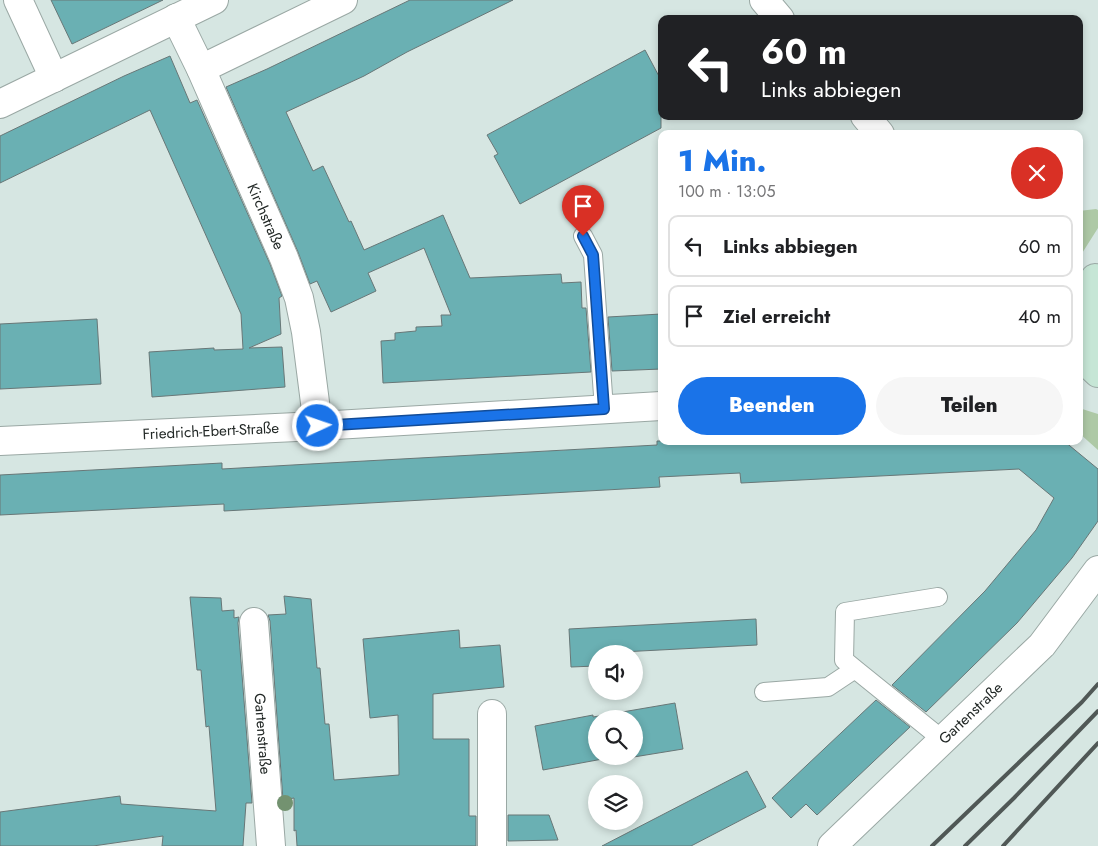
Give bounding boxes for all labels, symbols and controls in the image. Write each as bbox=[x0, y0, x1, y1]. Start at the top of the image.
text: 60 m bbox=[761, 27, 847, 77]
icon: left bbox=[678, 35, 743, 100]
text: Links abbiegen bbox=[761, 73, 901, 105]
text: 1 Min. bbox=[678, 139, 766, 182]
button: close bbox=[1011, 147, 1063, 199]
street label: Kirchstraße bbox=[242, 180, 290, 254]
text: 100 m · 13:05 bbox=[678, 180, 775, 203]
pin bbox=[562, 185, 604, 236]
icon: arrive bbox=[569, 192, 597, 220]
icon: left bbox=[680, 232, 708, 260]
text: Links abbiegen bbox=[723, 233, 858, 260]
text: 60 m bbox=[1018, 233, 1061, 260]
icon: arrive bbox=[680, 302, 708, 330]
text: Ziel erreicht bbox=[723, 303, 830, 330]
text: 40 m bbox=[1018, 303, 1061, 330]
button: Beenden bbox=[678, 377, 866, 435]
button: Teilen bbox=[876, 377, 1063, 435]
position arrow bbox=[291, 399, 343, 451]
street label: Friedrich-Ebert-Straße bbox=[142, 417, 280, 445]
map controls bbox=[588, 645, 643, 830]
button: sound bbox=[588, 645, 643, 700]
street label: Gartenstraße bbox=[934, 677, 1008, 749]
street label: Gartenstraße bbox=[248, 692, 277, 775]
button: search bbox=[588, 710, 643, 765]
button: layers bbox=[588, 775, 643, 830]

